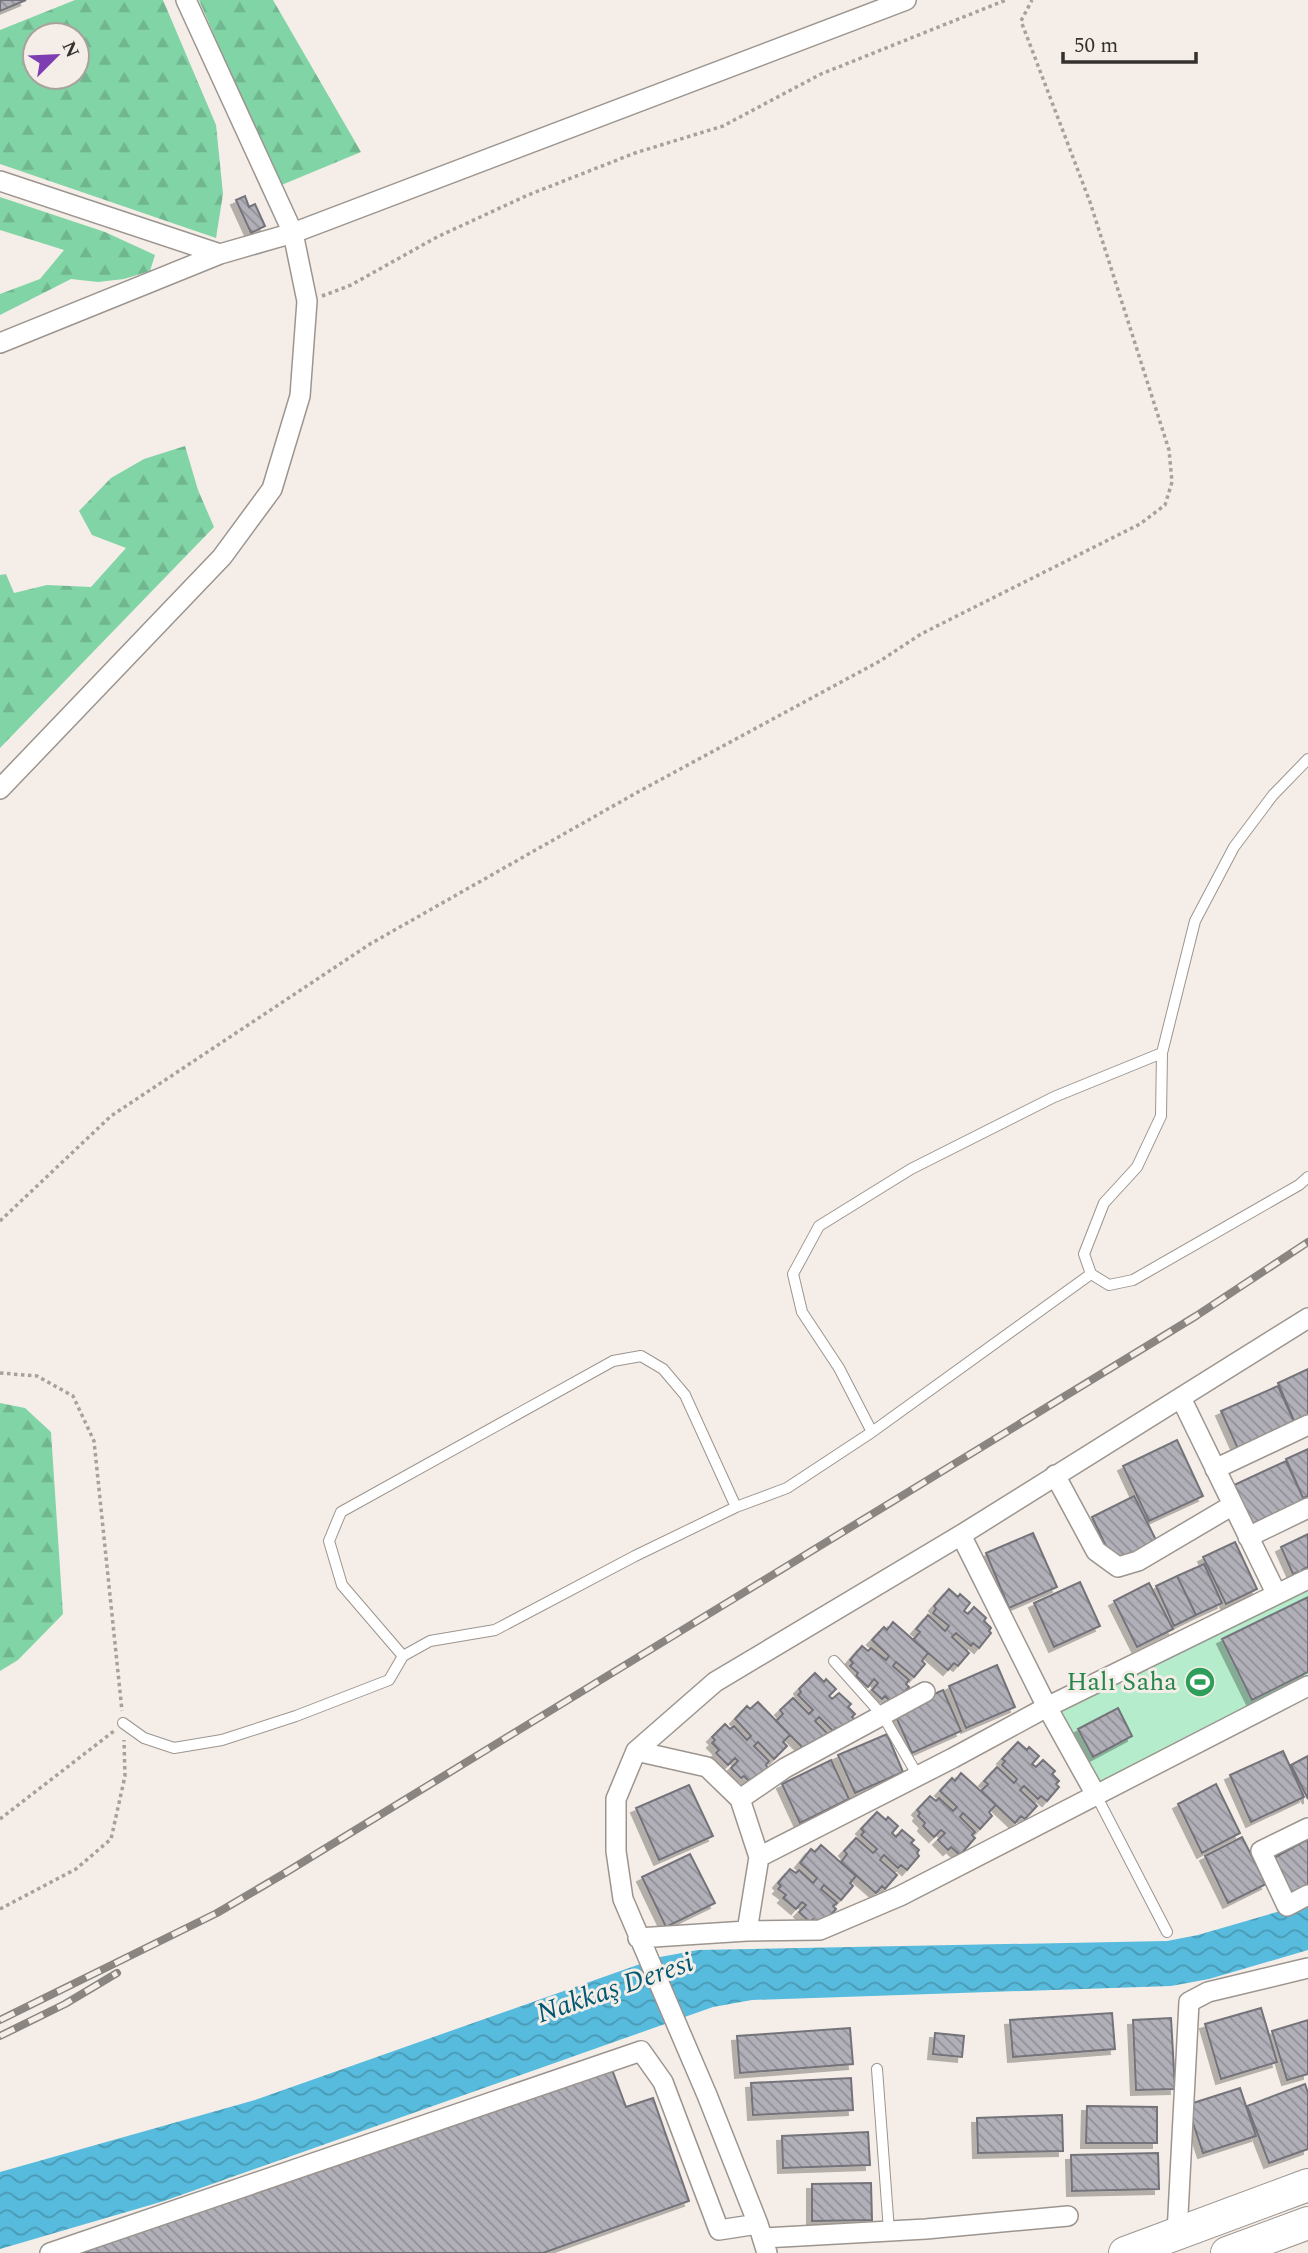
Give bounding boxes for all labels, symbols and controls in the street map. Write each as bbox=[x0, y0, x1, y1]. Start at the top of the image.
north arrow bbox=[21, 21, 91, 91]
scale bar bbox=[1063, 21, 1196, 65]
text: 50 m bbox=[1074, 30, 1118, 62]
text: N bbox=[54, 37, 87, 63]
place label: Halı Saha bbox=[1066, 1662, 1177, 1702]
sports icon: Halı Saha bbox=[1183, 1665, 1217, 1699]
water label: Nakkaş Deresi bbox=[531, 1941, 699, 2035]

